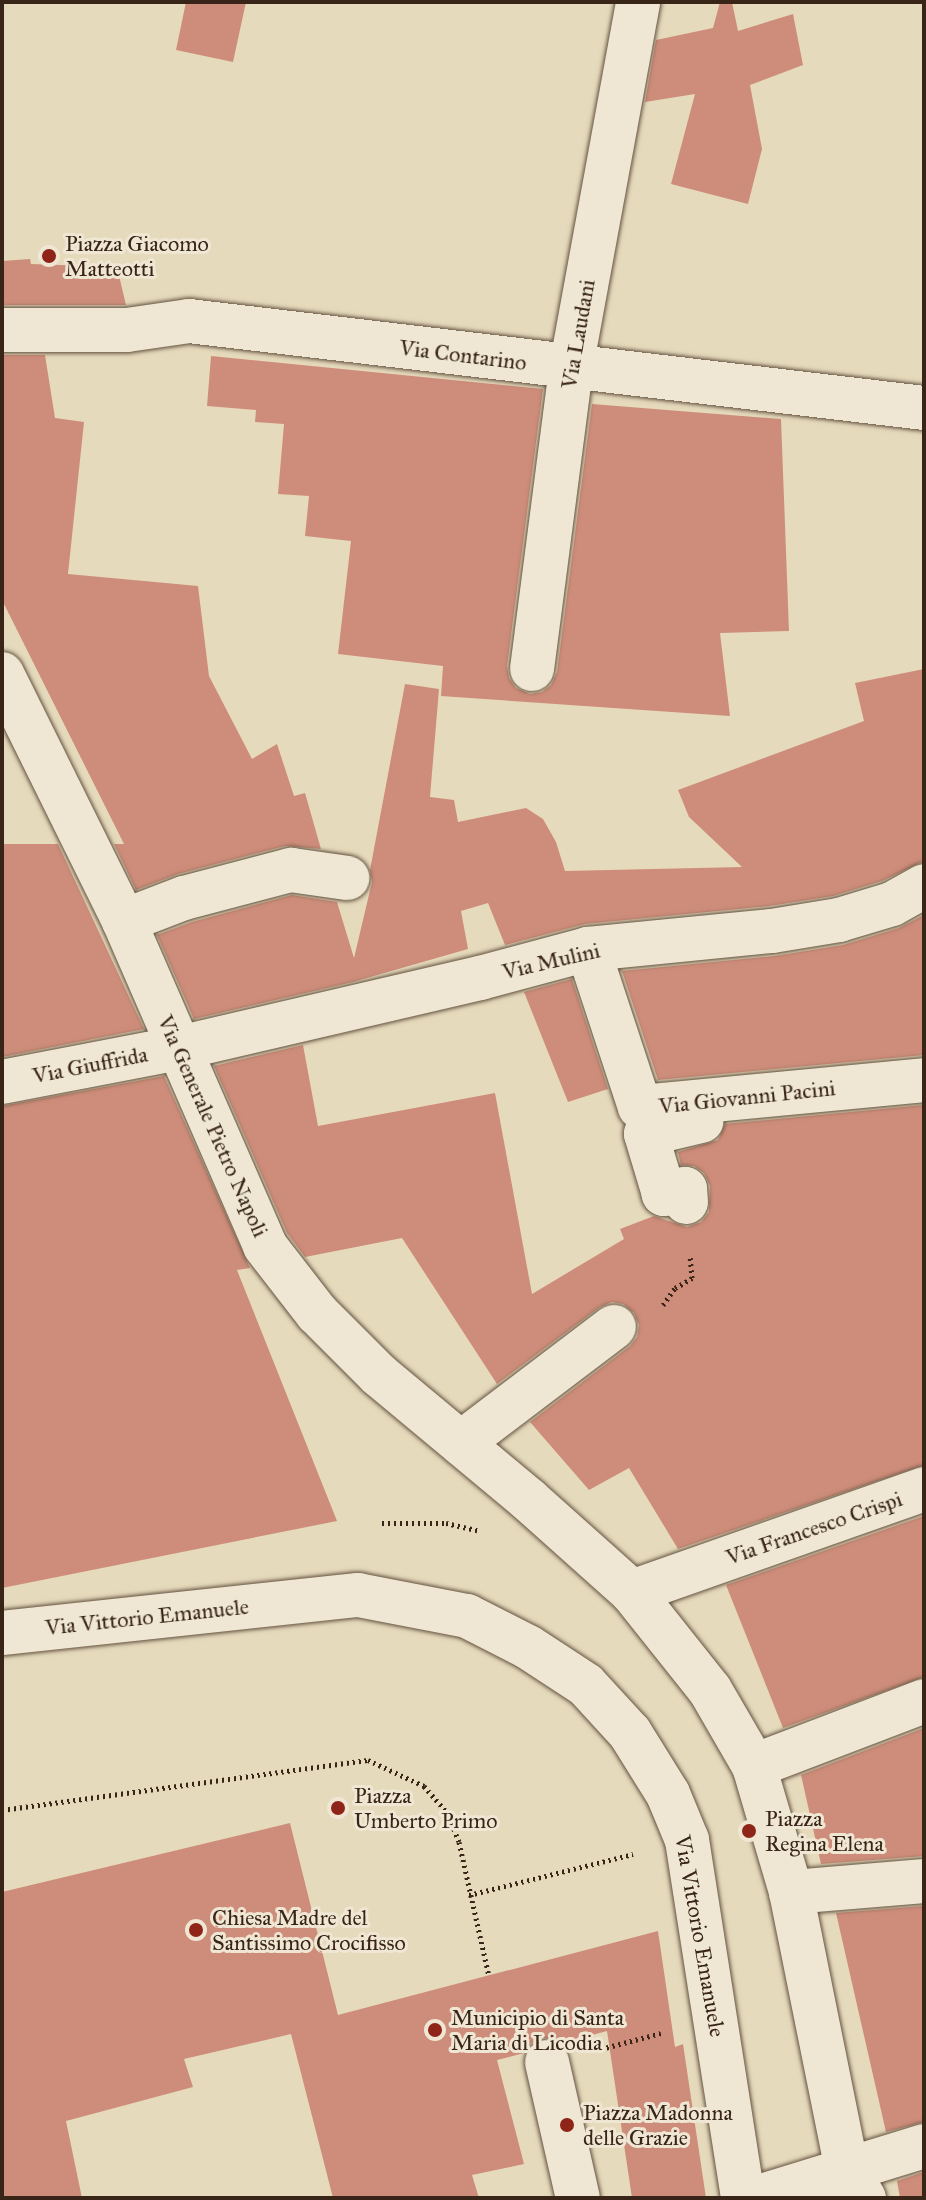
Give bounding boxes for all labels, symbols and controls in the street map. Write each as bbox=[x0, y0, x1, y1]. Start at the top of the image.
place label: Piazza Giacomo Matteotti bbox=[65, 230, 209, 282]
marker: Piazza Giacomo Matteotti bbox=[40, 247, 58, 265]
street label: Via Laudani bbox=[555, 277, 601, 391]
street label: Via Contarino bbox=[398, 334, 528, 376]
street label: Via Mulini bbox=[500, 937, 602, 985]
street label: Via Generale Pietro Napoli bbox=[152, 1011, 274, 1241]
street label: Via Giuffrida bbox=[30, 1041, 150, 1089]
street label: Via Giovanni Pacini bbox=[657, 1075, 837, 1119]
street label: Via Francesco Crispi bbox=[722, 1485, 906, 1571]
street label: Via Vittorio Emanuele bbox=[44, 1593, 250, 1641]
place label: Piazza Umberto Primo bbox=[354, 1782, 498, 1834]
marker: Piazza Umberto Primo bbox=[329, 1799, 347, 1817]
place label: Piazza Regina Elena bbox=[765, 1805, 884, 1856]
marker: Piazza Regina Elena bbox=[740, 1822, 758, 1840]
street label: Via Vittorio Emanuele bbox=[669, 1833, 731, 2039]
place label: Chiesa Madre del Santissimo Crocifisso bbox=[212, 1904, 406, 1956]
marker: Chiesa Madre del Santissimo Crocifisso bbox=[187, 1921, 205, 1939]
place label: Municipio di Santa Maria di Licodia bbox=[451, 2004, 624, 2056]
marker: Municipio di Santa Maria di Licodia bbox=[426, 2021, 444, 2039]
place label: Piazza Madonna delle Grazie bbox=[583, 2099, 733, 2150]
marker: Piazza Madonna delle Grazie bbox=[558, 2116, 576, 2134]

